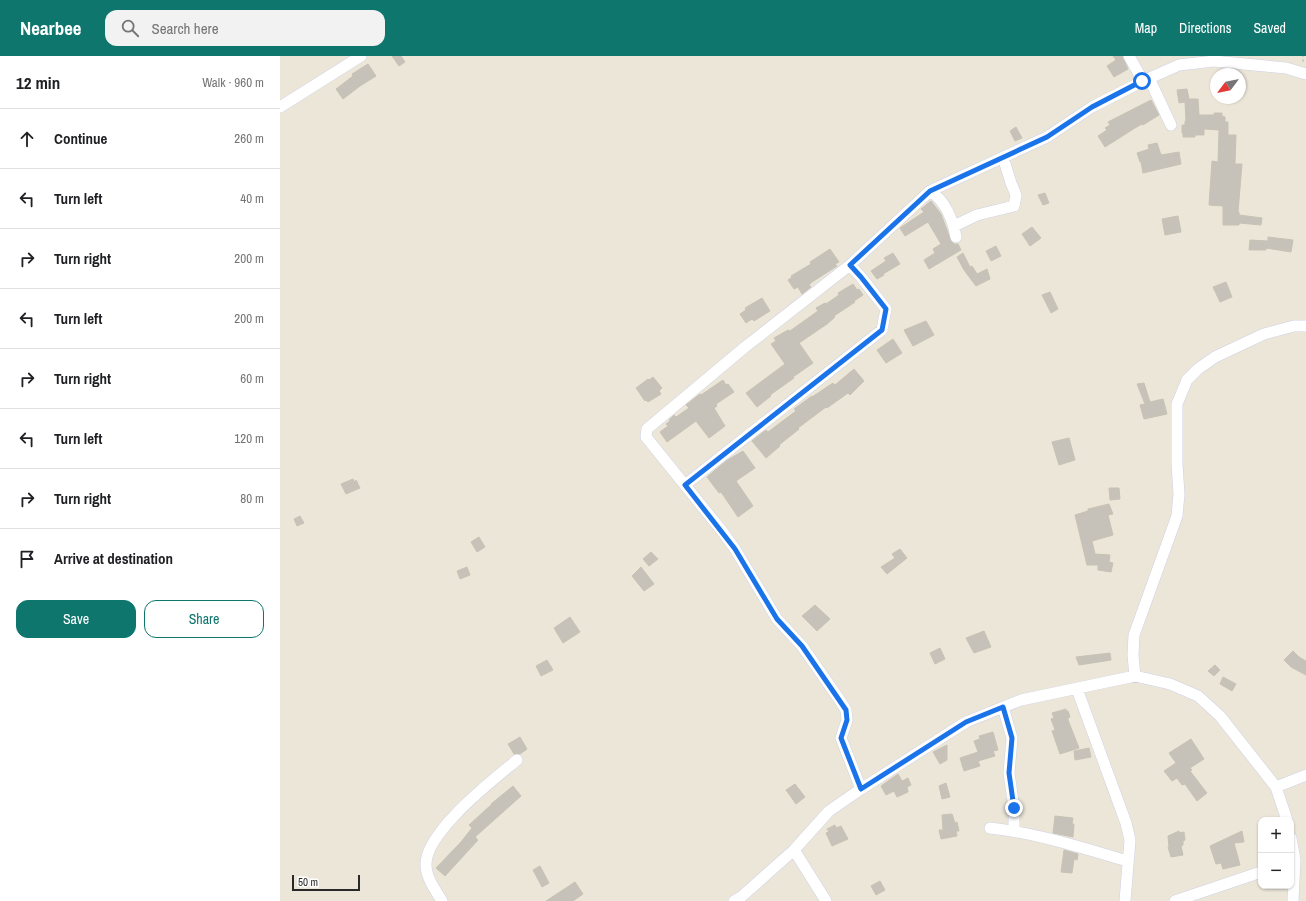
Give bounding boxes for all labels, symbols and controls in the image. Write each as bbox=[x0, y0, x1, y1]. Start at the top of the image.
search box bbox=[105, 10, 385, 46]
text: Nearbee bbox=[20, 15, 81, 41]
icon: search bbox=[119, 17, 141, 39]
text: Search here bbox=[151, 18, 219, 39]
text: Map bbox=[1135, 19, 1157, 37]
text: Directions bbox=[1179, 19, 1231, 37]
text: Saved bbox=[1253, 19, 1286, 37]
north arrow bbox=[1210, 68, 1246, 104]
text: 12 min bbox=[16, 71, 60, 94]
route start bbox=[1133, 72, 1151, 90]
text: Walk · 960 m bbox=[202, 74, 264, 91]
icon: ahead bbox=[16, 128, 38, 150]
text: Continue bbox=[54, 128, 107, 149]
text: 260 m bbox=[234, 130, 264, 147]
icon: left bbox=[16, 188, 38, 210]
text: Turn left bbox=[54, 188, 102, 209]
text: 40 m bbox=[240, 190, 264, 207]
icon: right bbox=[16, 248, 38, 270]
text: Turn right bbox=[54, 248, 111, 269]
text: 200 m bbox=[234, 250, 264, 267]
icon: left bbox=[16, 308, 38, 330]
text: Turn left bbox=[54, 308, 102, 329]
text: 200 m bbox=[234, 310, 264, 327]
icon: right bbox=[16, 368, 38, 390]
text: Turn right bbox=[54, 368, 111, 389]
text: 60 m bbox=[240, 370, 264, 387]
icon: left bbox=[16, 428, 38, 450]
text: Turn left bbox=[54, 428, 102, 449]
text: 120 m bbox=[234, 430, 264, 447]
icon: right bbox=[16, 488, 38, 510]
text: Turn right bbox=[54, 488, 111, 509]
text: 80 m bbox=[240, 490, 264, 507]
icon: arrive bbox=[16, 548, 38, 570]
text: Arrive at destination bbox=[54, 548, 173, 569]
button: Save bbox=[16, 600, 136, 638]
button: Share bbox=[144, 600, 264, 638]
route end bbox=[1005, 799, 1023, 817]
map controls bbox=[1258, 817, 1294, 889]
button: + bbox=[1258, 817, 1294, 853]
button: − bbox=[1258, 853, 1294, 889]
scale bar bbox=[292, 873, 360, 892]
text: 50 m bbox=[298, 875, 318, 889]

